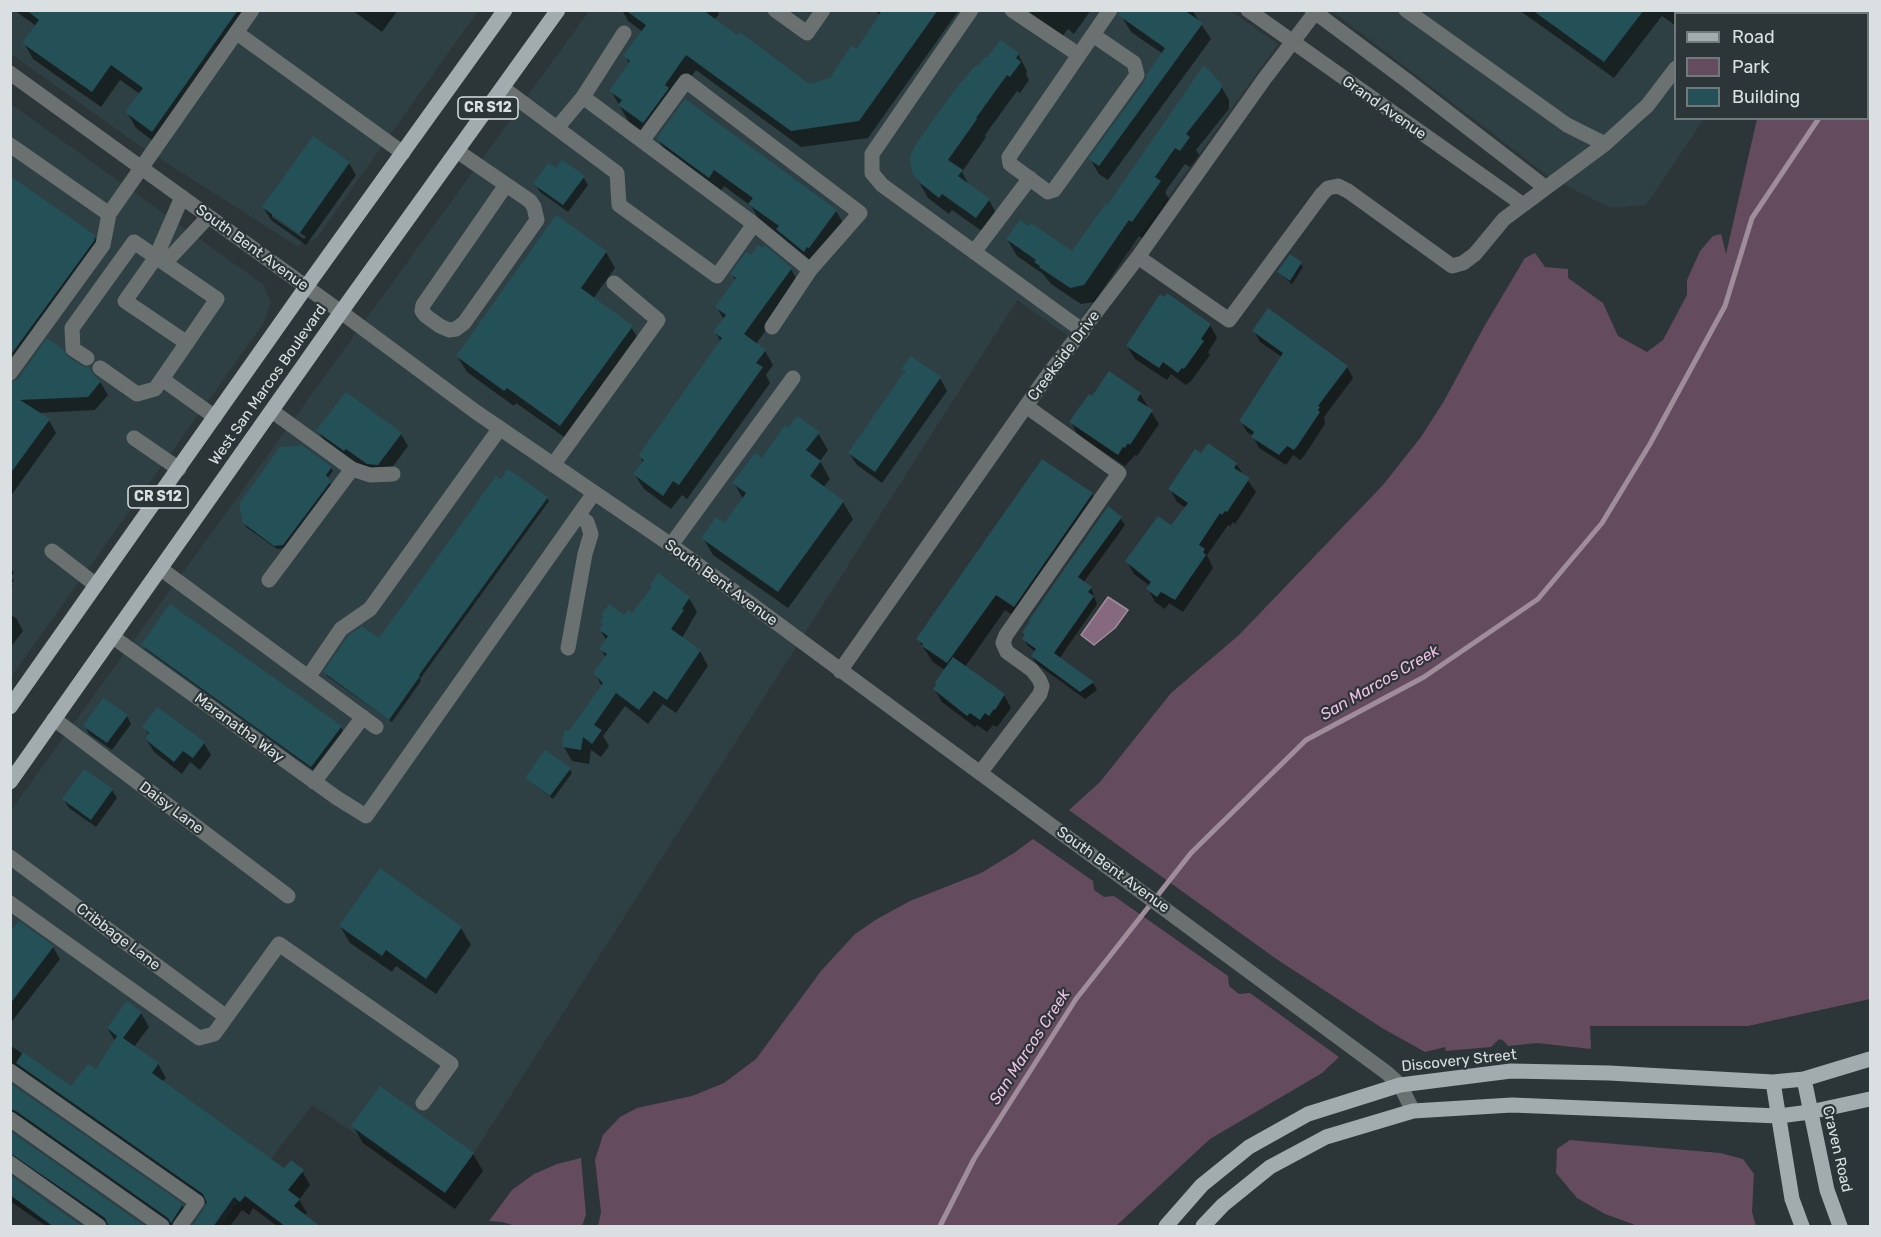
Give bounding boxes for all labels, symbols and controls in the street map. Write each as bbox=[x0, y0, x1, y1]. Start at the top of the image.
legend bbox=[1674, 12, 1869, 120]
text: Road bbox=[1732, 26, 1775, 48]
text: Park bbox=[1732, 56, 1769, 78]
street label: Grand Avenue bbox=[1339, 72, 1429, 144]
text: Building bbox=[1732, 86, 1800, 108]
road number: CR S12 bbox=[458, 97, 518, 119]
street label: South Bent Avenue bbox=[192, 201, 312, 295]
street label: West San Marcos Boulevard bbox=[206, 301, 330, 469]
street label: Creekside Drive bbox=[1024, 307, 1104, 405]
road number: CR S12 bbox=[128, 486, 188, 508]
street label: South Bent Avenue bbox=[661, 536, 781, 630]
water label: San Marcos Creek bbox=[1317, 641, 1443, 725]
street label: Maranatha Way bbox=[191, 689, 287, 767]
street label: Daisy Lane bbox=[135, 778, 207, 838]
street label: South Bent Avenue bbox=[1053, 823, 1173, 917]
street label: Cribbage Lane bbox=[72, 900, 164, 974]
water label: San Marcos Creek bbox=[985, 986, 1075, 1108]
street label: Discovery Street bbox=[1401, 1046, 1517, 1076]
street label: Craven Road bbox=[1818, 1104, 1856, 1194]

